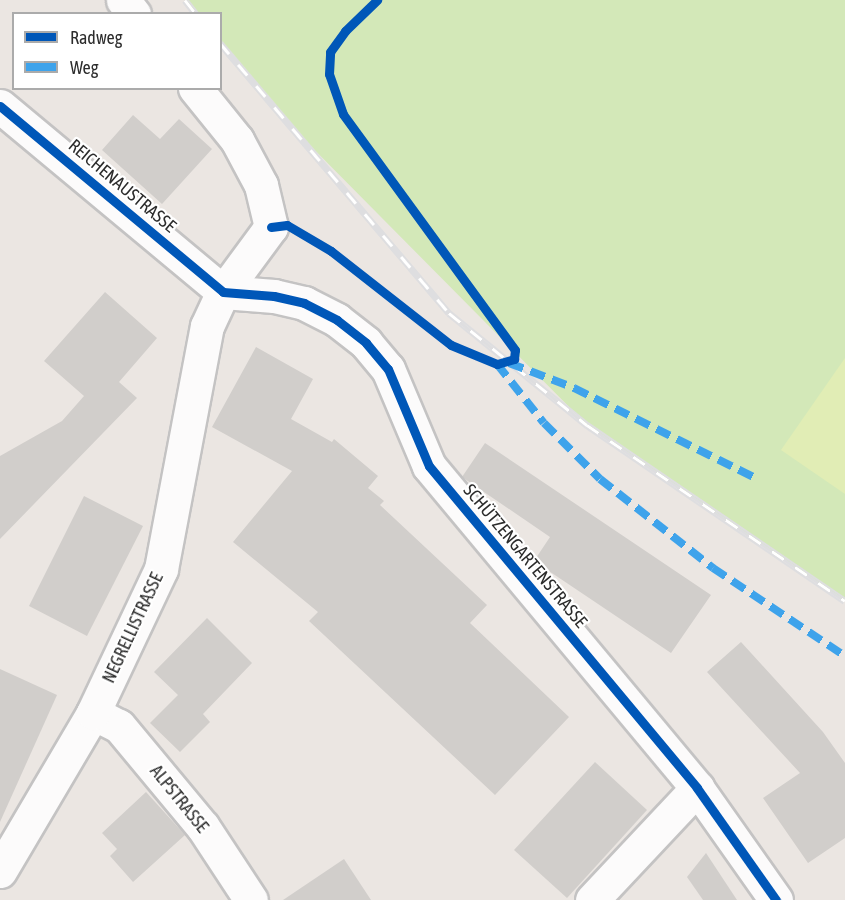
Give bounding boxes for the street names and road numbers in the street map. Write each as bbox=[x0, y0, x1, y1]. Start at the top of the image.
street label: REICHENAUSTRASSE bbox=[64, 135, 180, 237]
street label: SCHÜTZENGARTENSTRASSE bbox=[459, 480, 591, 632]
street label: NEGRELLISTRASSE bbox=[98, 569, 168, 687]
street label: ALPSTRASSE bbox=[145, 761, 213, 837]

